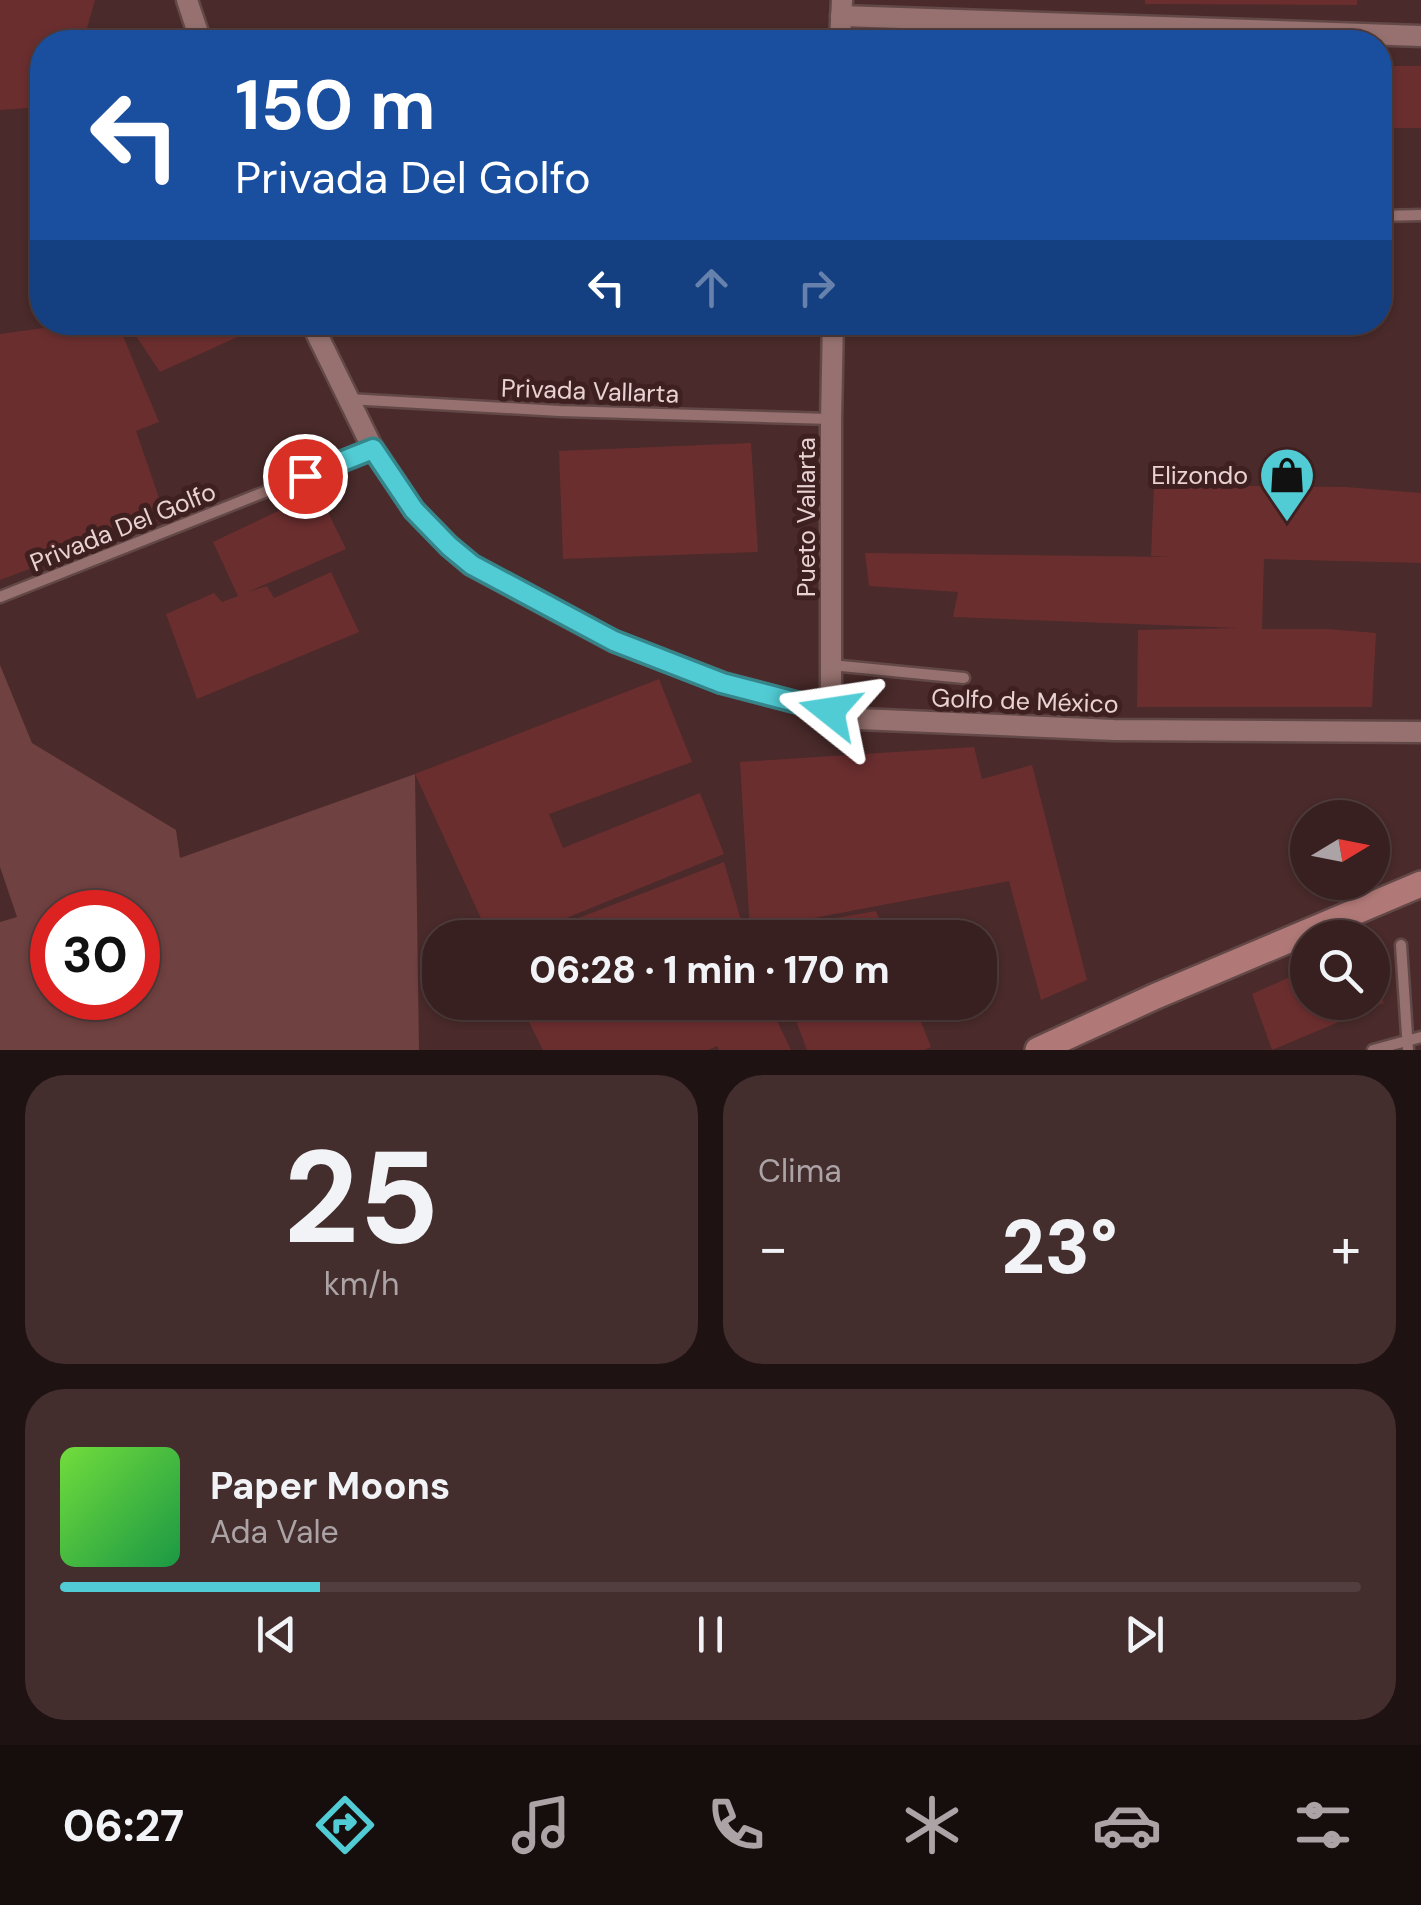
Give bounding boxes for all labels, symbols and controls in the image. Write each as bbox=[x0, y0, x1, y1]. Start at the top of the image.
text: 150 m bbox=[235, 60, 436, 151]
icon: left bbox=[70, 70, 200, 200]
text: Privada Del Golfo bbox=[235, 148, 591, 207]
icon: left bbox=[579, 260, 634, 315]
icon: ahead bbox=[684, 260, 739, 315]
icon: right bbox=[789, 260, 844, 315]
street label: Privada Vallarta bbox=[500, 371, 680, 411]
pin bbox=[263, 434, 348, 519]
street label: Pueto Vallarta bbox=[790, 437, 823, 597]
shop icon: Elizondo bbox=[1257, 445, 1317, 524]
icon: arrive bbox=[278, 449, 333, 504]
place label: Elizondo bbox=[1151, 459, 1248, 492]
street label: Privada Del Golfo bbox=[25, 475, 221, 579]
position arrow bbox=[778, 659, 882, 763]
street label: Golfo de México bbox=[931, 681, 1119, 721]
north arrow bbox=[1290, 800, 1390, 900]
map controls bbox=[1290, 800, 1390, 1020]
speed limit sign: 30 bbox=[30, 890, 160, 1020]
button: search bbox=[1290, 920, 1390, 1020]
text: 06:28 · 1 min · 170 m bbox=[529, 945, 890, 995]
text: 25 bbox=[284, 1113, 439, 1282]
text: Clima bbox=[758, 1150, 842, 1192]
text: 23° bbox=[1001, 1199, 1118, 1296]
text: − bbox=[758, 1212, 788, 1284]
text: + bbox=[1331, 1212, 1361, 1284]
text: km/h bbox=[324, 1263, 399, 1305]
text: Paper Moons bbox=[210, 1461, 450, 1511]
text: Ada Vale bbox=[210, 1511, 339, 1553]
icon: previous bbox=[249, 1607, 304, 1662]
icon: pause bbox=[683, 1607, 738, 1662]
icon: next bbox=[1117, 1607, 1172, 1662]
icon: directions bbox=[310, 1790, 380, 1860]
icon: music bbox=[506, 1790, 576, 1860]
icon: phone bbox=[701, 1790, 771, 1860]
icon: climate bbox=[897, 1790, 967, 1860]
icon: car bbox=[1092, 1790, 1162, 1860]
icon: filters bbox=[1288, 1790, 1358, 1860]
text: 06:27 bbox=[63, 1796, 184, 1855]

